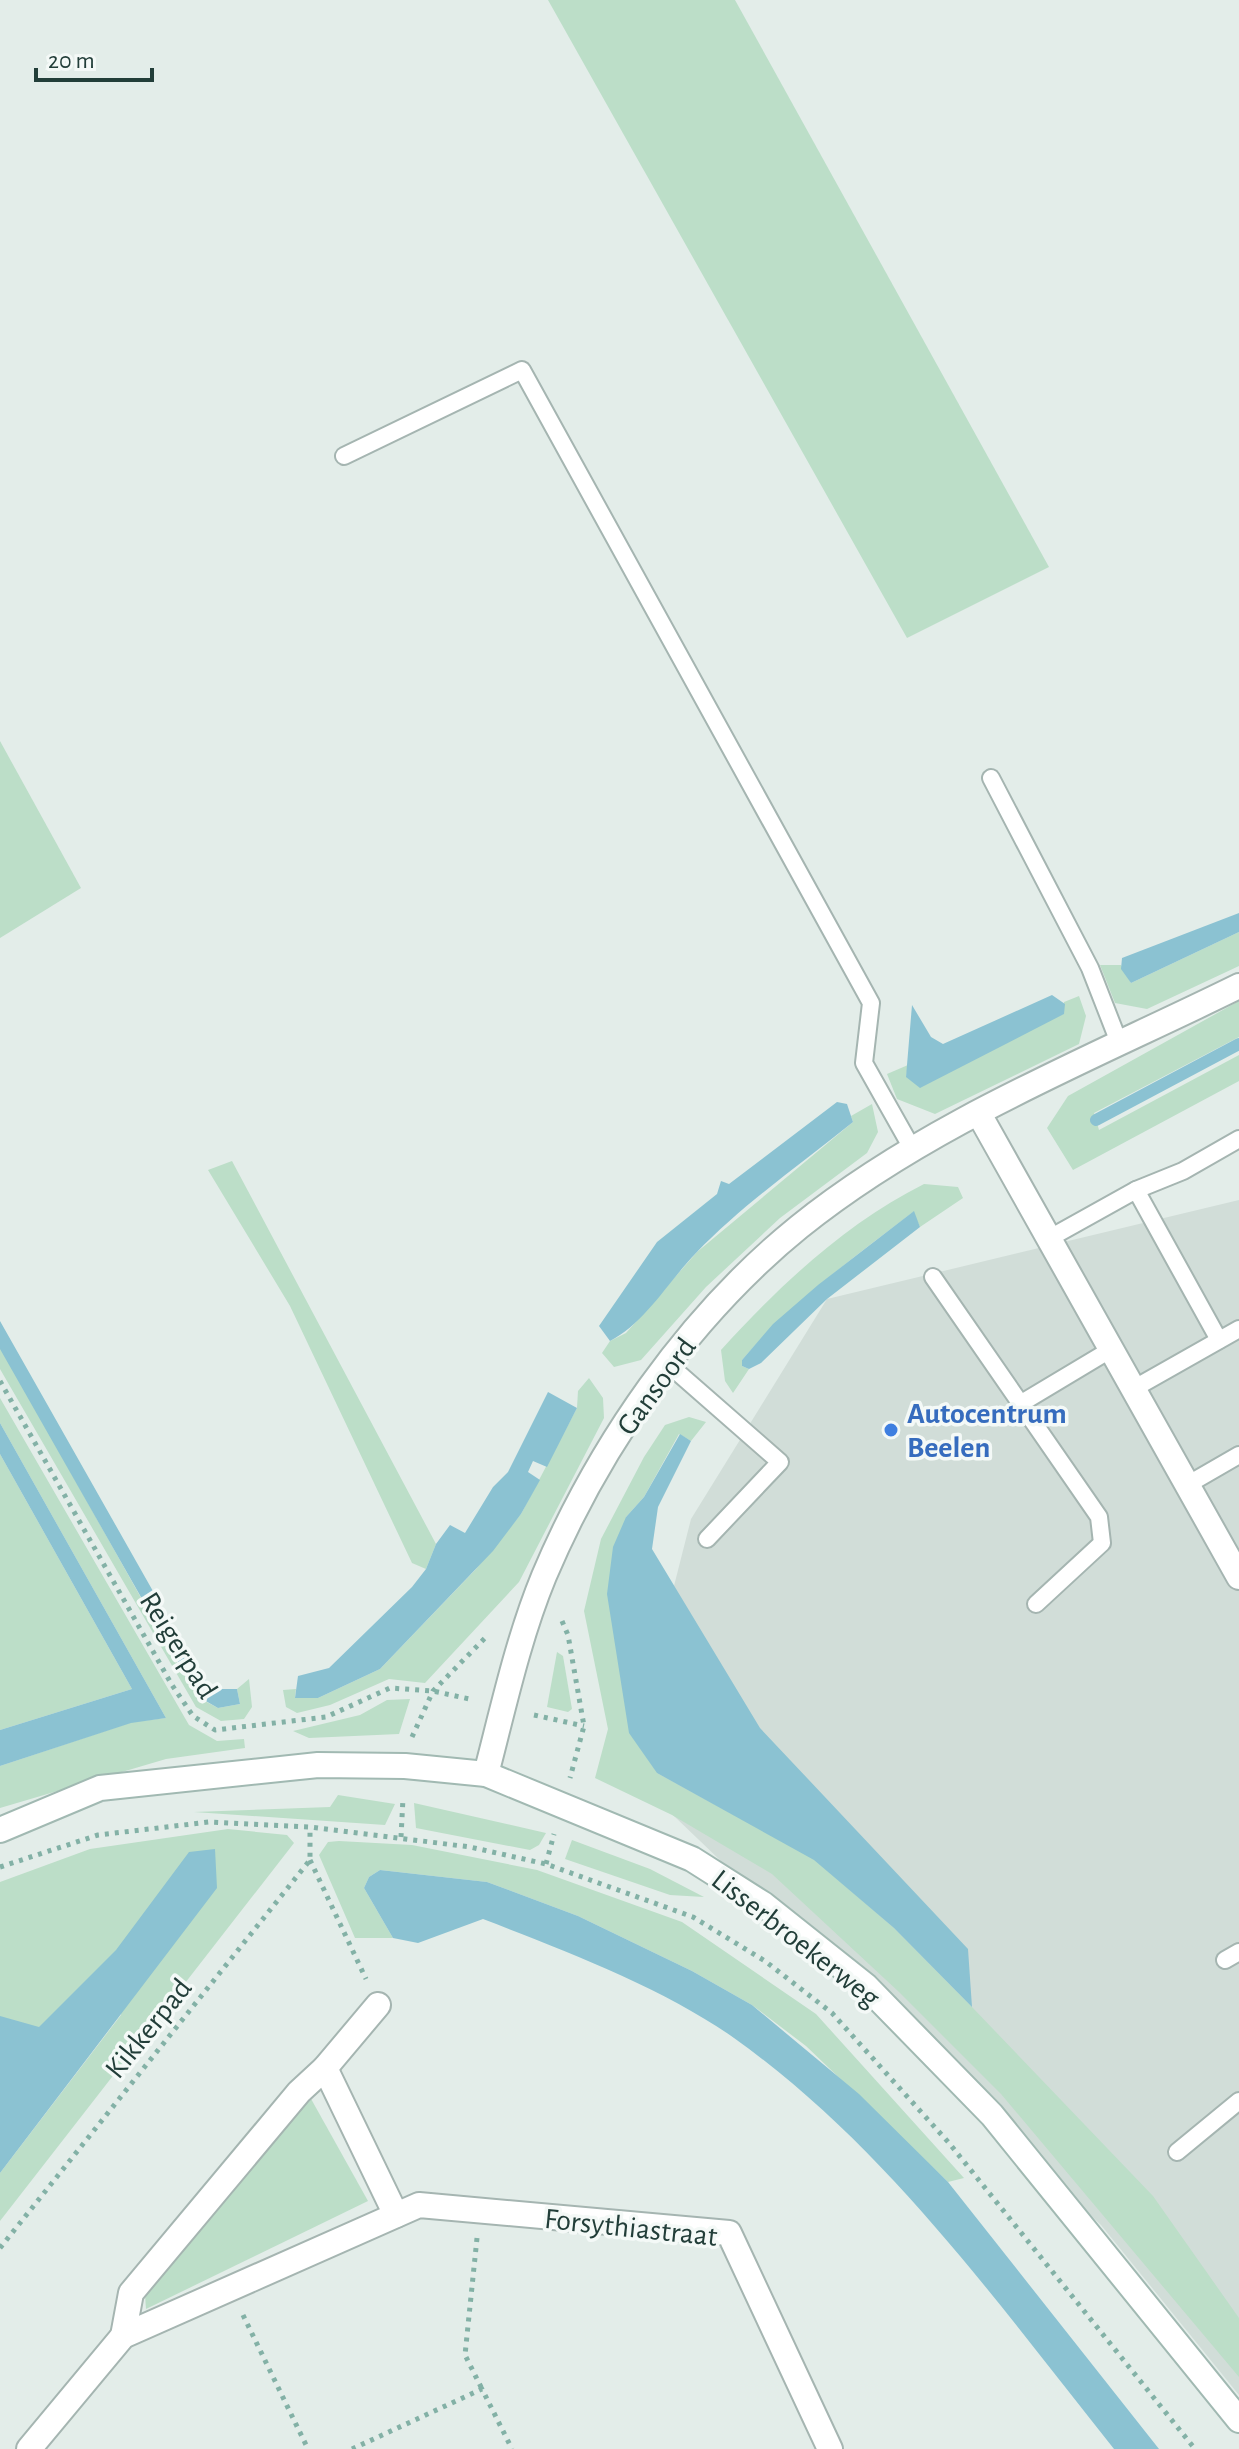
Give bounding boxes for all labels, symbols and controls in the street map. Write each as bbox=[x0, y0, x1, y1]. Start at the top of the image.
scale bar bbox=[36, 32, 152, 82]
text: 20 m bbox=[48, 49, 95, 73]
street label: Gansoord bbox=[612, 1332, 702, 1441]
place label: Autocentrum Beelen bbox=[907, 1399, 1067, 1463]
marker: Autocentrum Beelen bbox=[882, 1421, 900, 1439]
street label: Reigerpad bbox=[134, 1587, 223, 1704]
street label: Lisserbroekerweg bbox=[706, 1864, 885, 2014]
street label: Kikkerpad bbox=[100, 1973, 198, 2084]
street label: Forsythiastraat bbox=[543, 2204, 719, 2252]

